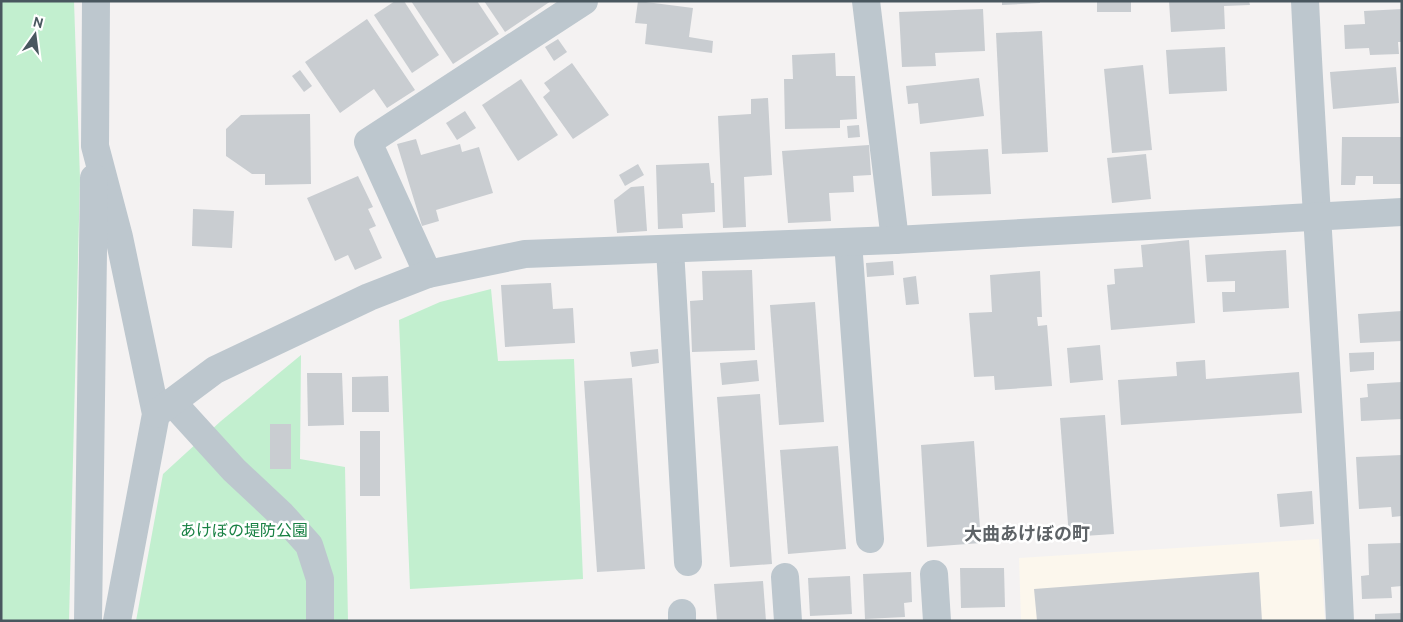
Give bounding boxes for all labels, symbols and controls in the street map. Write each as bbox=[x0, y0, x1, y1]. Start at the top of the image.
north arrow bbox=[10, 10, 60, 60]
text: N bbox=[31, 12, 45, 32]
park label: あけぼの堤防公園 bbox=[180, 521, 308, 540]
district label: 大曲あけぼの町 bbox=[964, 523, 1090, 545]

